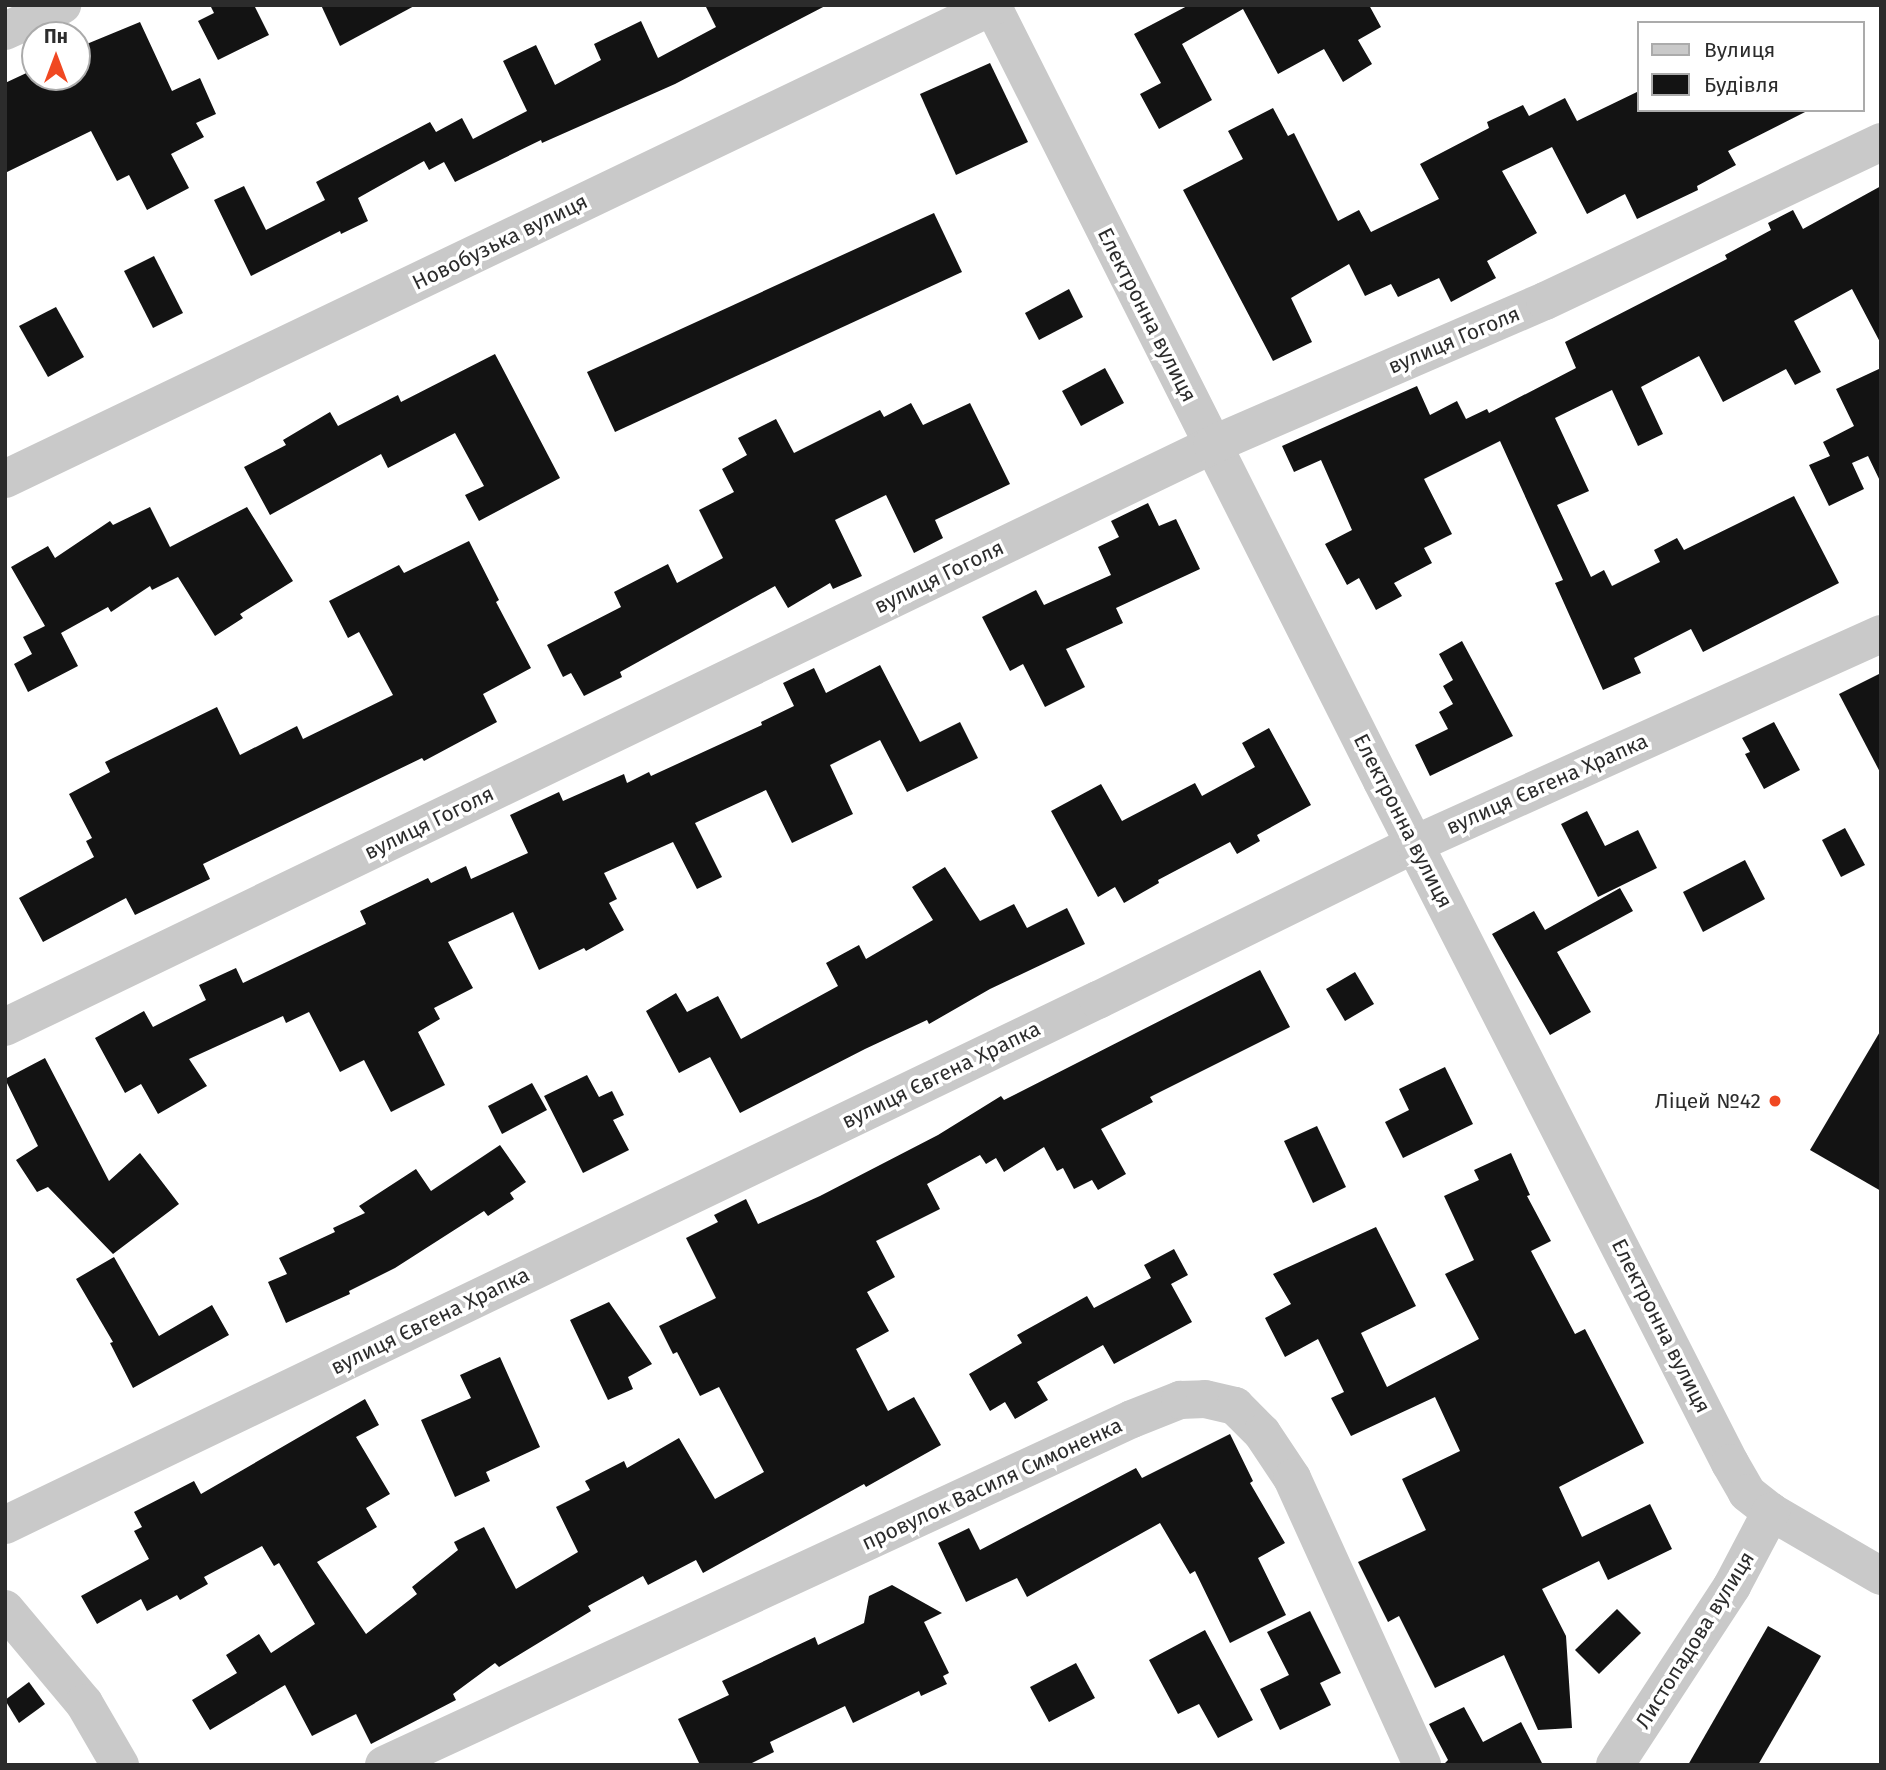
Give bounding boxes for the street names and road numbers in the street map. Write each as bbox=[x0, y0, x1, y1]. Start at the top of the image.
street label: Новобузька вулиця bbox=[408, 189, 592, 295]
street label: Електронна вулиця bbox=[1092, 224, 1202, 406]
street label: вулиця Гоголя bbox=[1384, 301, 1524, 379]
street label: вулиця Гоголя bbox=[870, 535, 1008, 619]
street label: вулиця Євгена Храпка bbox=[1442, 728, 1652, 840]
street label: Електронна вулиця bbox=[1348, 730, 1458, 912]
street label: вулиця Гоголя bbox=[360, 781, 498, 865]
street label: вулиця Євгена Храпка bbox=[838, 1016, 1044, 1134]
street label: Електронна вулиця bbox=[1606, 1235, 1716, 1417]
street label: вулиця Євгена Храпка bbox=[327, 1262, 533, 1380]
street label: провулок Василя Симоненка bbox=[858, 1412, 1126, 1556]
street label: Листопадова вулиця bbox=[1630, 1547, 1760, 1733]

